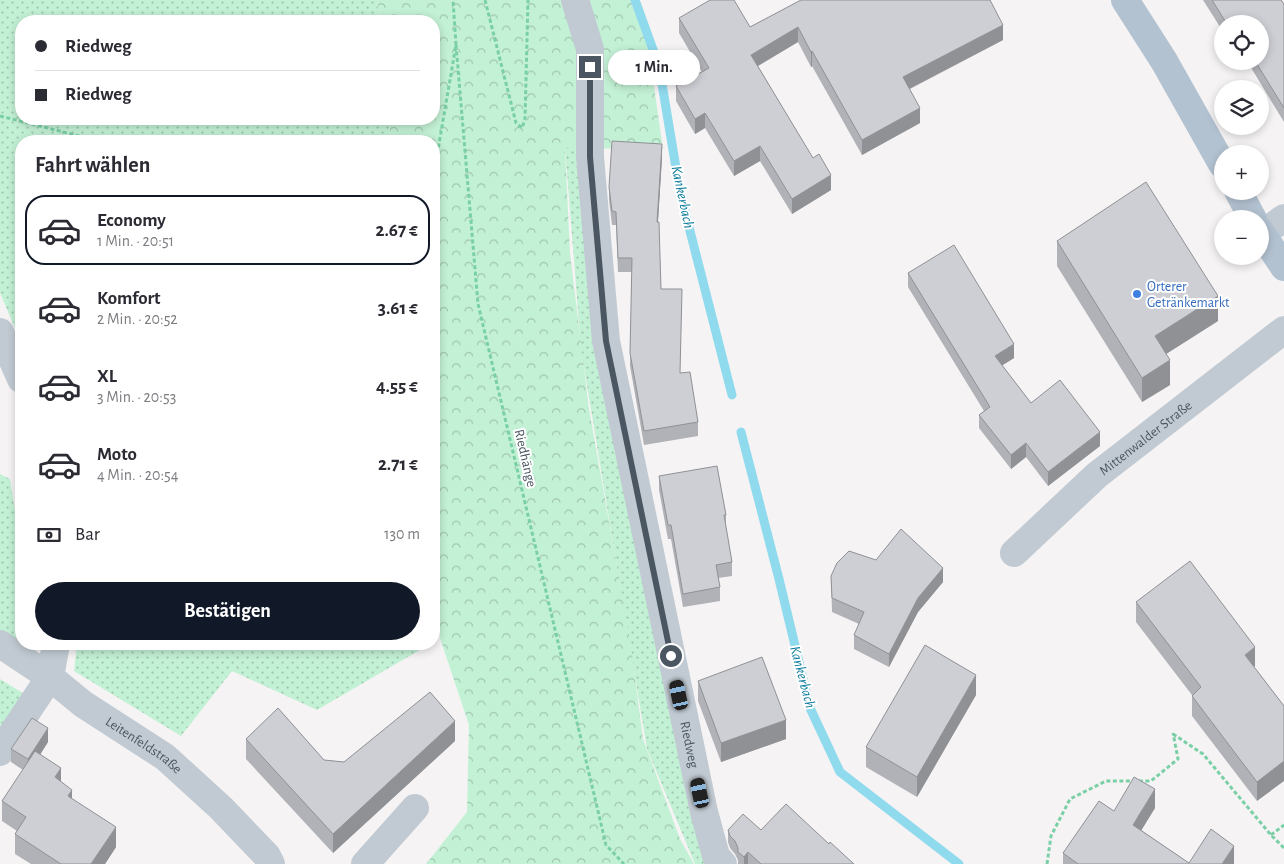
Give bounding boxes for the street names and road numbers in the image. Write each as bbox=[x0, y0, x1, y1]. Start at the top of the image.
street label: Mittenwalder Straße bbox=[1097, 398, 1195, 478]
street label: Riedhänge bbox=[512, 428, 538, 489]
street label: Leitenfeldstraße bbox=[103, 715, 184, 777]
street label: Riedweg bbox=[677, 720, 701, 769]

